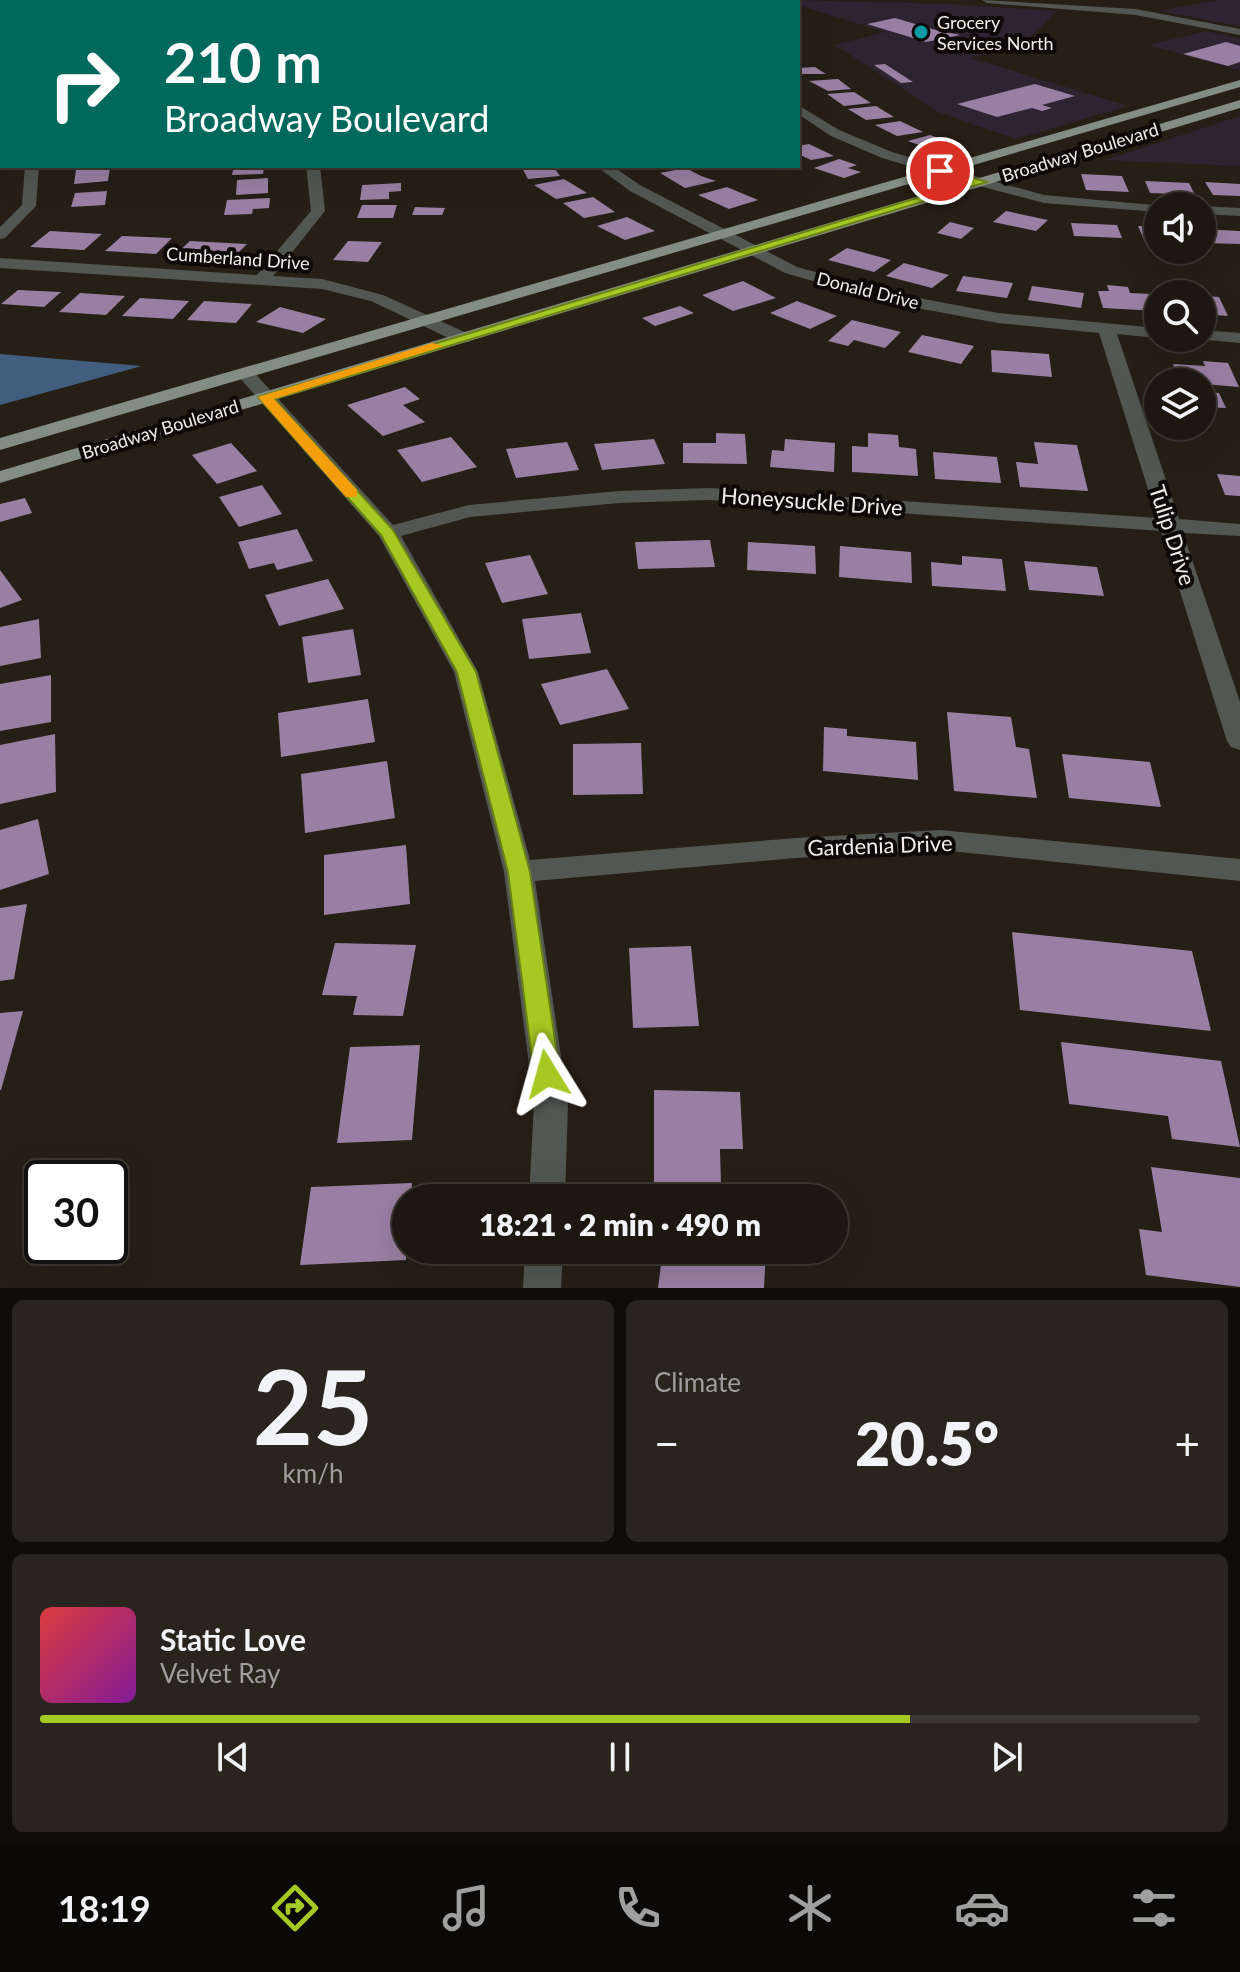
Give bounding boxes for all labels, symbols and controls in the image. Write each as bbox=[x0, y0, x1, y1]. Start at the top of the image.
place label: Grocery Services North bbox=[937, 11, 1053, 54]
marker: Grocery Services North bbox=[912, 23, 930, 41]
text: 210 m bbox=[164, 28, 322, 95]
icon: right bbox=[32, 32, 136, 136]
text: Broadway Boulevard bbox=[164, 96, 489, 140]
street label: Broadway Boulevard bbox=[999, 118, 1161, 186]
pin bbox=[906, 137, 974, 205]
icon: arrive bbox=[918, 149, 962, 193]
map controls bbox=[1144, 192, 1216, 440]
button: sound bbox=[1144, 192, 1216, 264]
street label: Cumberland Drive bbox=[166, 242, 310, 274]
street label: Donald Drive bbox=[815, 267, 921, 313]
button: search bbox=[1144, 280, 1216, 352]
button: layers bbox=[1144, 368, 1216, 440]
street label: Broadway Boulevard bbox=[79, 395, 241, 463]
street label: Honeysuckle Drive bbox=[720, 481, 904, 521]
street label: Tulip Drive bbox=[1144, 481, 1202, 589]
street label: Gardenia Drive bbox=[807, 829, 953, 861]
position arrow bbox=[505, 1032, 589, 1116]
speed limit sign: 30 bbox=[24, 1160, 128, 1264]
text: 18:21 · 2 min · 490 m bbox=[479, 1206, 761, 1242]
text: 25 bbox=[253, 1342, 373, 1467]
text: Climate bbox=[654, 1366, 741, 1398]
text: 20.5° bbox=[855, 1407, 999, 1479]
text: − bbox=[654, 1417, 680, 1469]
text: + bbox=[1174, 1417, 1200, 1469]
text: km/h bbox=[283, 1457, 343, 1489]
text: Static Love bbox=[160, 1621, 306, 1657]
text: Velvet Ray bbox=[160, 1657, 280, 1689]
icon: previous bbox=[211, 1735, 255, 1779]
icon: pause bbox=[598, 1735, 642, 1779]
icon: next bbox=[985, 1735, 1029, 1779]
icon: directions bbox=[267, 1880, 323, 1936]
icon: music bbox=[438, 1880, 494, 1936]
icon: phone bbox=[610, 1880, 666, 1936]
icon: climate bbox=[782, 1880, 838, 1936]
icon: car bbox=[954, 1880, 1010, 1936]
icon: filters bbox=[1126, 1880, 1182, 1936]
text: 18:19 bbox=[58, 1886, 151, 1930]

